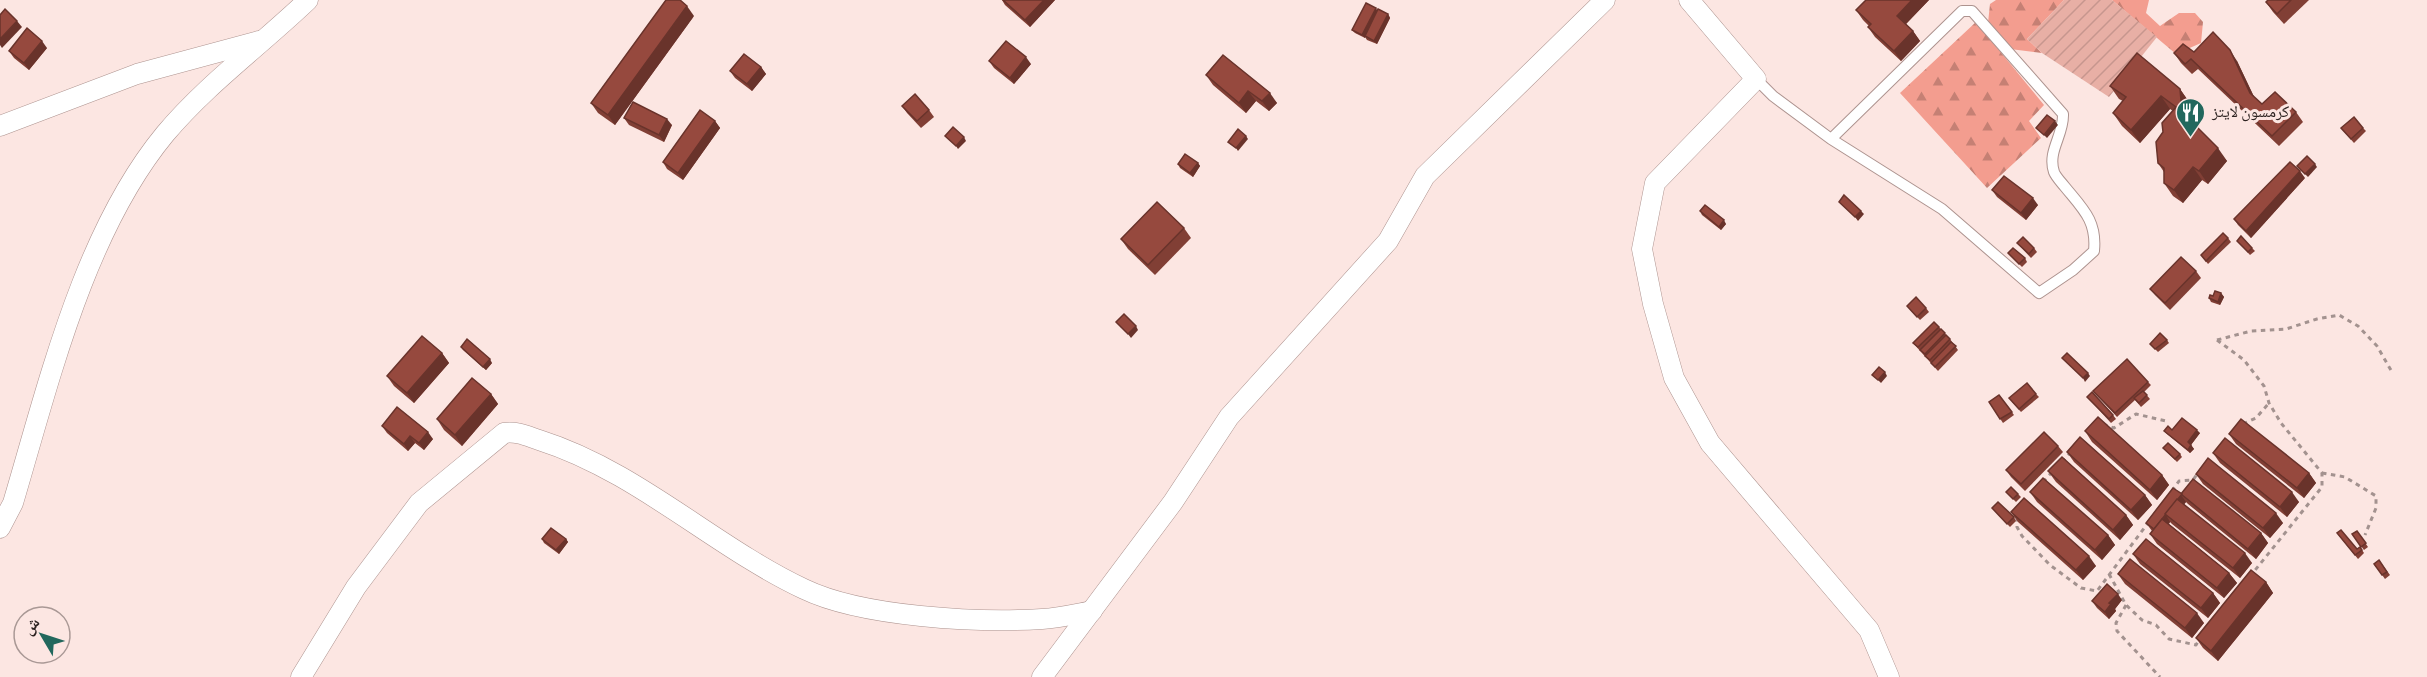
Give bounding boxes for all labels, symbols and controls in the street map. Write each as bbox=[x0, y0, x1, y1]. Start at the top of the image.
restaurant icon: كرمسون لايتز bbox=[2175, 96, 2207, 138]
place label: كرمسون لايتز bbox=[2211, 101, 2289, 123]
north arrow bbox=[12, 605, 72, 665]
text: ش bbox=[17, 613, 45, 640]

